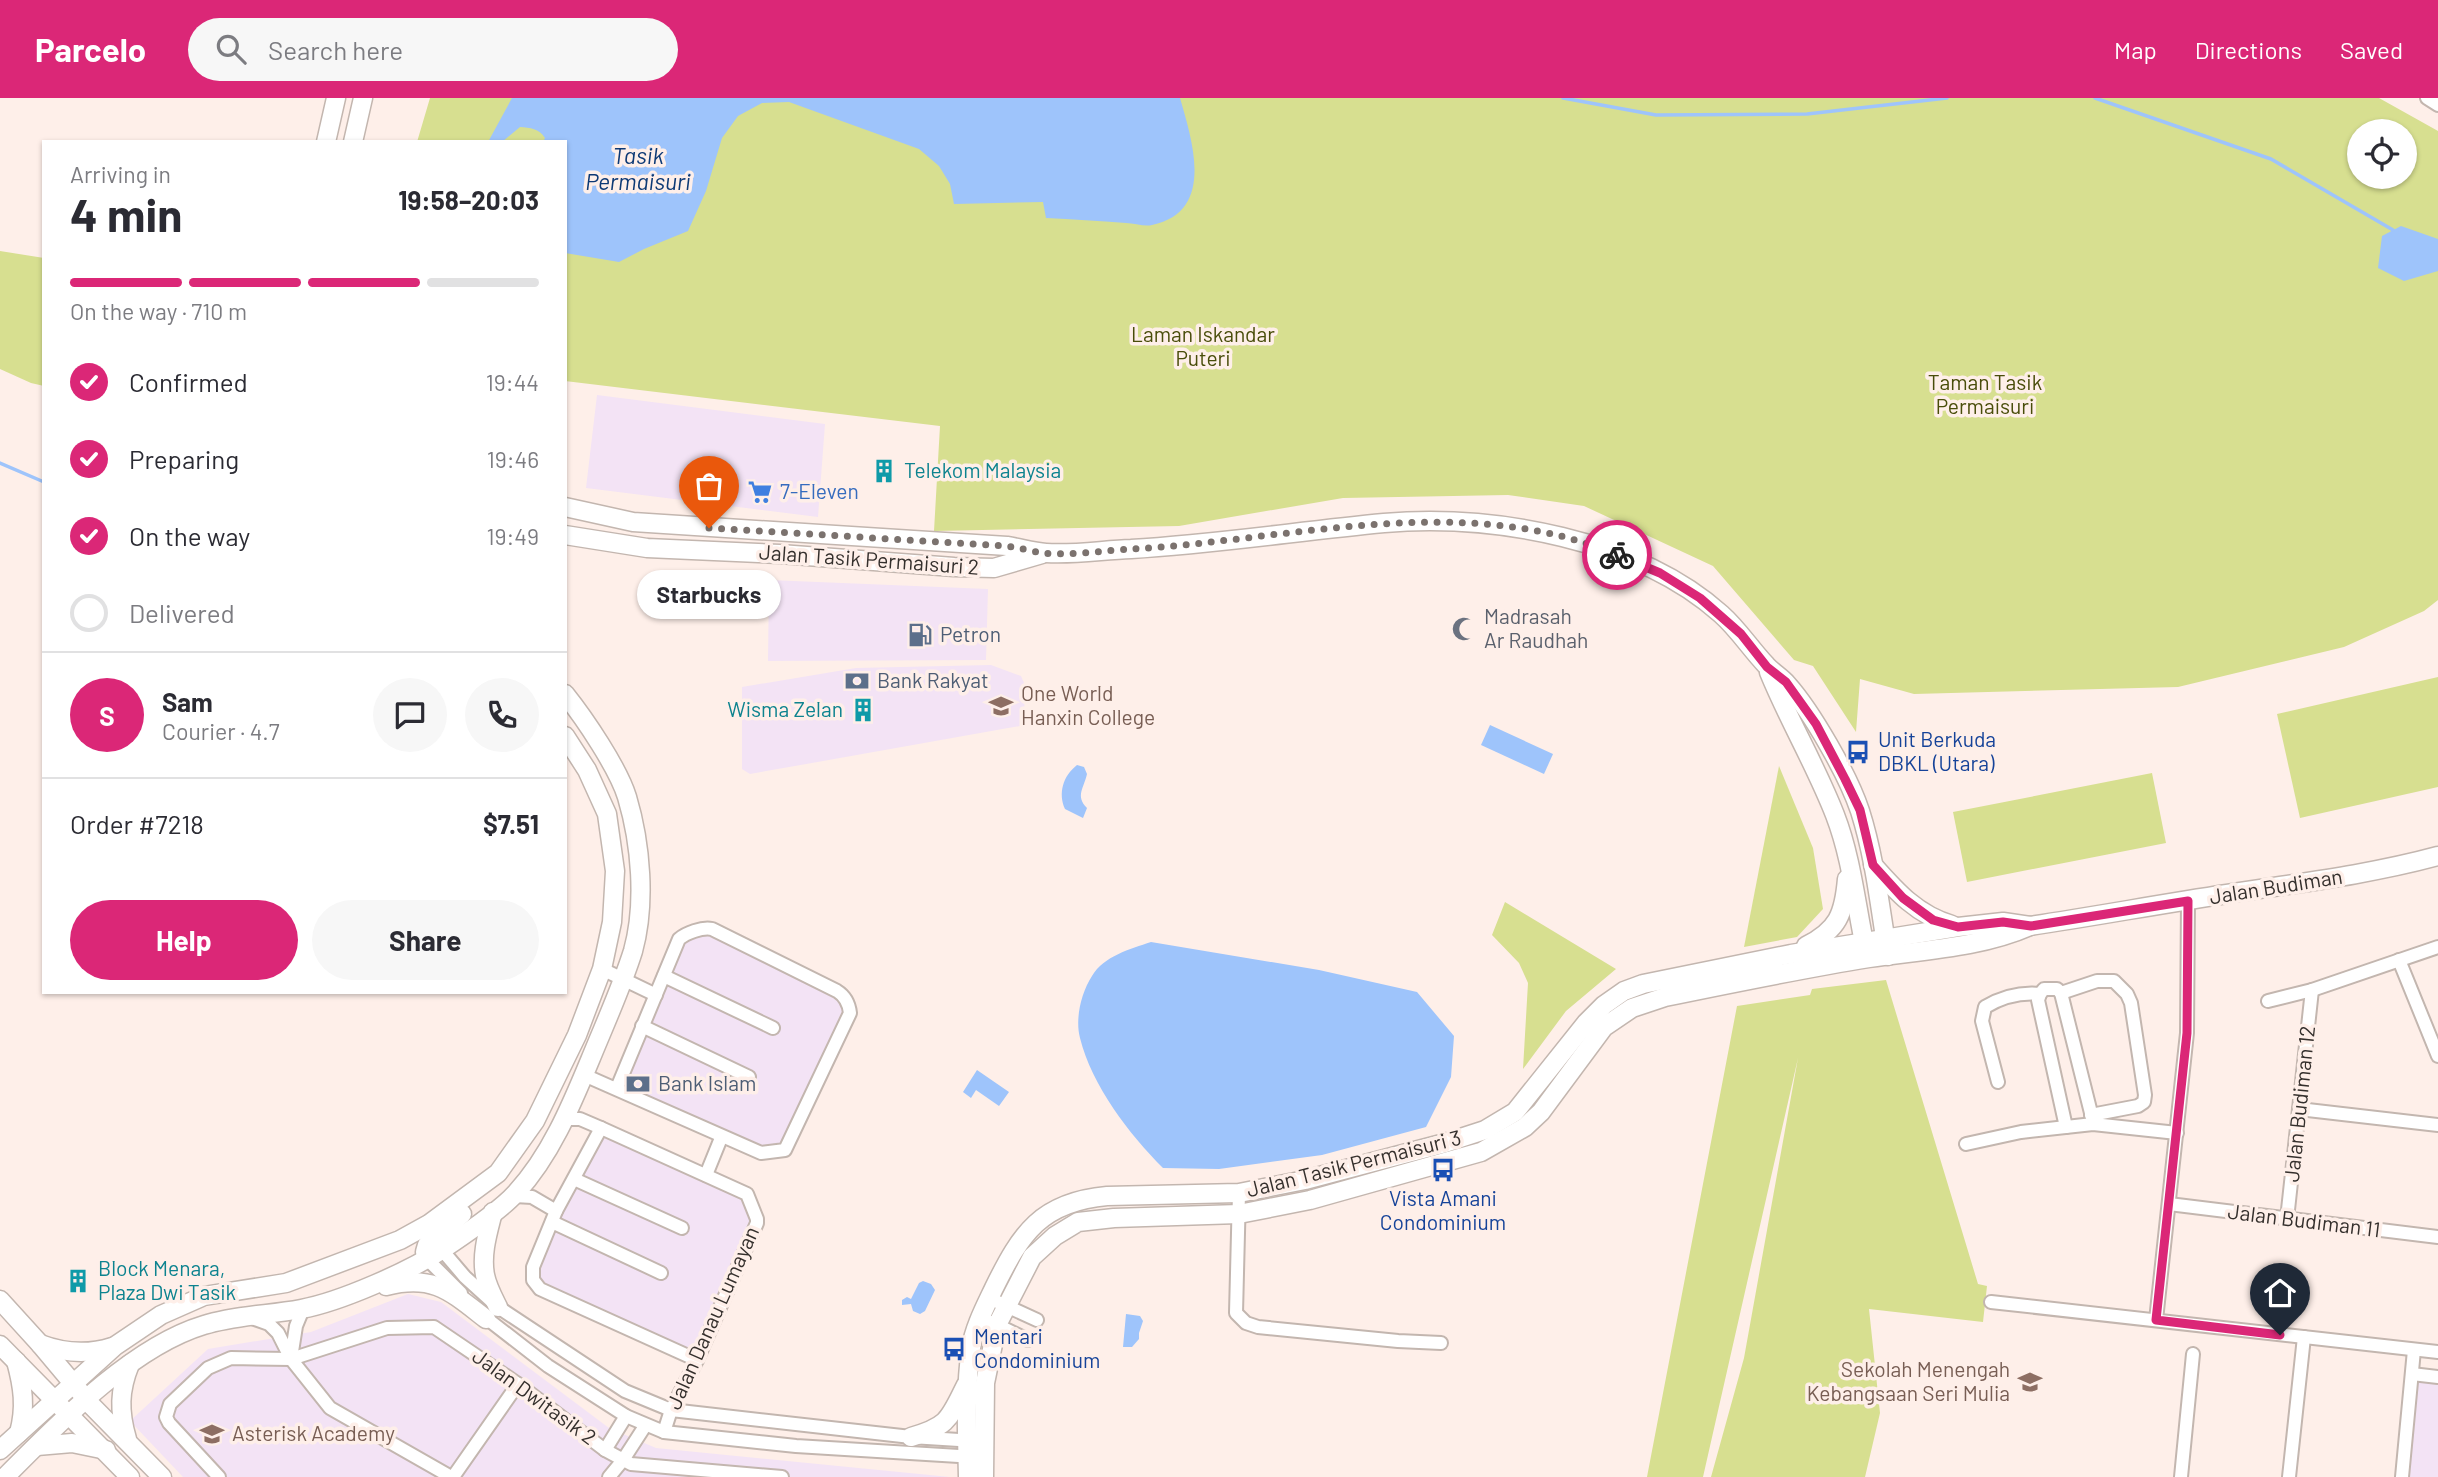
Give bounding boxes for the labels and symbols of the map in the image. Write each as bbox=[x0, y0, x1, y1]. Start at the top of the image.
water label: Tasik Permaisuri bbox=[585, 141, 691, 195]
park label: Laman Iskandar Puteri bbox=[1131, 321, 1275, 370]
park label: Taman Tasik Permaisuri bbox=[1928, 369, 2042, 418]
pin bbox=[679, 456, 739, 528]
building icon: Telekom Malaysia bbox=[870, 457, 898, 485]
place label: Telekom Malaysia bbox=[904, 457, 1061, 482]
supermarket icon: 7-Eleven bbox=[746, 478, 774, 506]
place label: 7-Eleven bbox=[780, 478, 859, 503]
courier bbox=[1582, 520, 1652, 590]
street label: Jalan Tasik Permaisuri 2 bbox=[758, 538, 980, 579]
callout: Starbucks bbox=[637, 570, 781, 619]
place label: Madrasah Ar Raudhah bbox=[1484, 603, 1588, 652]
mosque icon: Madrasah Ar Raudhah bbox=[1450, 615, 1478, 643]
fuel station icon: Petron bbox=[906, 621, 934, 649]
place label: Petron bbox=[940, 621, 1001, 646]
bank icon: Bank Rakyat bbox=[843, 667, 871, 695]
place label: Bank Rakyat bbox=[877, 667, 989, 692]
place label: One World Hanxin College bbox=[1021, 680, 1155, 729]
school or university icon: One World Hanxin College bbox=[987, 692, 1015, 720]
place label: Wisma Zelan bbox=[727, 696, 843, 721]
building icon: Wisma Zelan bbox=[849, 696, 877, 724]
place label: Unit Berkuda DBKL (Utara) bbox=[1878, 726, 1996, 775]
bus stop icon: Unit Berkuda DBKL (Utara) bbox=[1844, 738, 1872, 766]
street label: Jalan Budiman bbox=[2207, 863, 2344, 908]
street label: Jalan Budiman 12 bbox=[2278, 1024, 2319, 1183]
bank icon: Bank Islam bbox=[624, 1070, 652, 1098]
place label: Bank Islam bbox=[658, 1070, 756, 1095]
street label: Jalan Tasik Permaisuri 3 bbox=[1244, 1124, 1463, 1201]
bus stop icon: Vista Amani Condominium bbox=[1429, 1156, 1457, 1184]
place label: Vista Amani Condominium bbox=[1380, 1185, 1506, 1234]
street label: Jalan Budiman 11 bbox=[2227, 1198, 2382, 1241]
street label: Jalan Danau Lumayan bbox=[660, 1222, 763, 1413]
place label: Block Menara, Plaza Dwi Tasik bbox=[98, 1255, 236, 1304]
pin bbox=[2250, 1263, 2310, 1335]
building icon: Block Menara, Plaza Dwi Tasik bbox=[64, 1267, 92, 1295]
place label: Mentari Condominium bbox=[974, 1323, 1100, 1372]
bus stop icon: Mentari Condominium bbox=[940, 1335, 968, 1363]
street label: Jalan Dwitasik 2 bbox=[468, 1342, 602, 1449]
place label: Sekolah Menengah Kebangsaan Seri Mulia bbox=[1807, 1356, 2010, 1405]
school or university icon: Sekolah Menengah Kebangsaan Seri Mulia bbox=[2016, 1368, 2044, 1396]
school or university icon: Asterisk Academy bbox=[198, 1420, 226, 1448]
place label: Asterisk Academy bbox=[232, 1420, 395, 1445]

